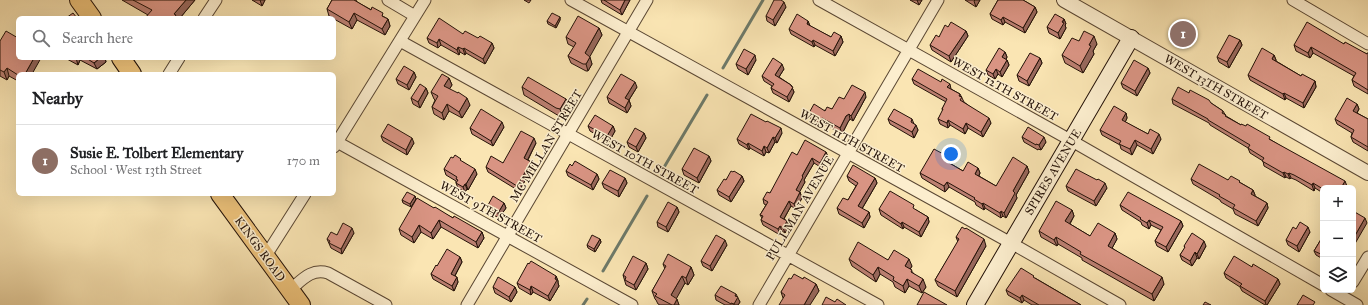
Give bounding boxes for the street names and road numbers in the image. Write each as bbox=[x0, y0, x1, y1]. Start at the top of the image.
street label: WEST 13TH STREET bbox=[1162, 52, 1270, 122]
street label: WEST 12TH STREET bbox=[950, 54, 1060, 124]
street label: MC MILLAN STREET bbox=[507, 87, 585, 205]
street label: WEST 11TH STREET bbox=[797, 106, 907, 176]
street label: SPIRES AVENUE bbox=[1022, 126, 1084, 218]
street label: WEST 10TH STREET bbox=[589, 127, 701, 197]
street label: PULLMAN AVENUE bbox=[763, 153, 837, 263]
street label: WEST 9TH STREET bbox=[438, 178, 544, 246]
street label: KINGS ROAD bbox=[232, 214, 288, 284]

